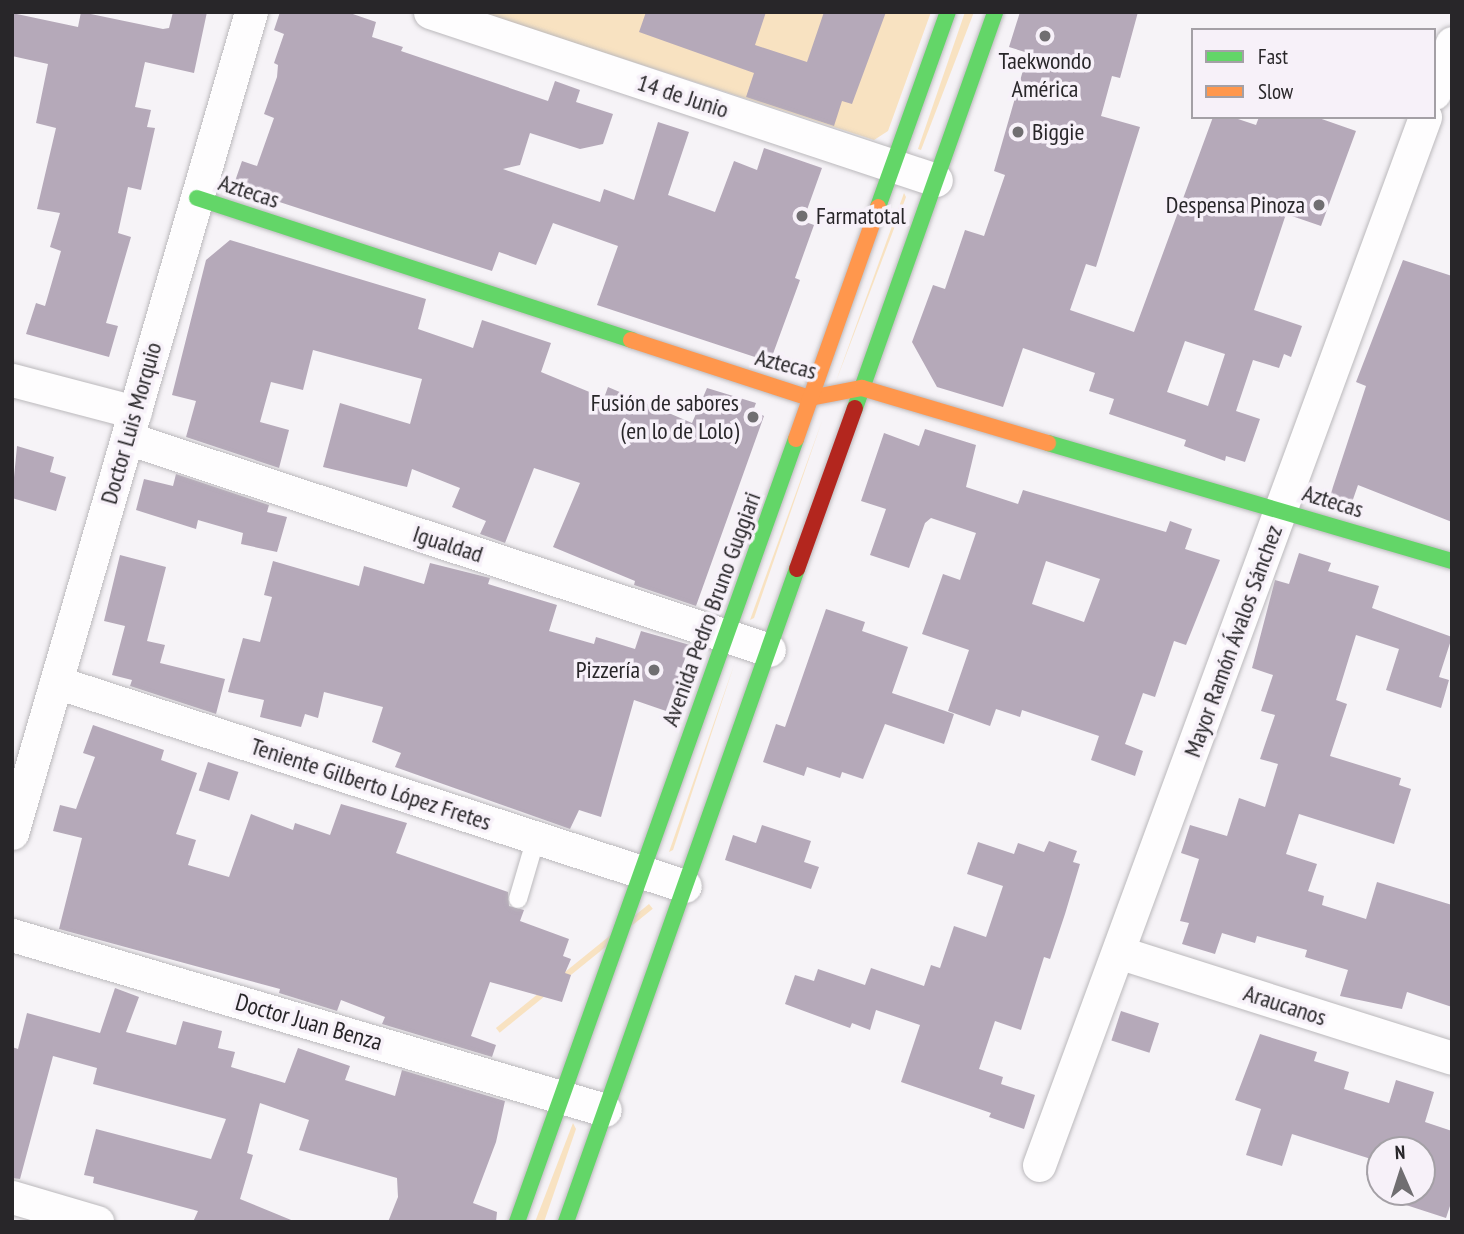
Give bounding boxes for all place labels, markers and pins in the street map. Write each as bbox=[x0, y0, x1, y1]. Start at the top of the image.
marker: Taekwondo América bbox=[1037, 28, 1053, 44]
place label: Taekwondo América bbox=[998, 47, 1092, 103]
place label: Biggie bbox=[1032, 118, 1084, 146]
marker: Biggie bbox=[1010, 124, 1026, 140]
place label: Despensa Pinoza bbox=[1166, 191, 1305, 219]
marker: Despensa Pinoza bbox=[1311, 197, 1327, 213]
place label: Farmatotal bbox=[816, 202, 906, 230]
marker: Farmatotal bbox=[794, 208, 810, 224]
place label: Fusión de sabores (en lo de Lolo) bbox=[591, 389, 739, 445]
marker: Fusión de sabores (en lo de Lolo) bbox=[745, 409, 761, 425]
place label: Pizzería bbox=[576, 656, 640, 684]
marker: Pizzería bbox=[646, 662, 662, 678]

